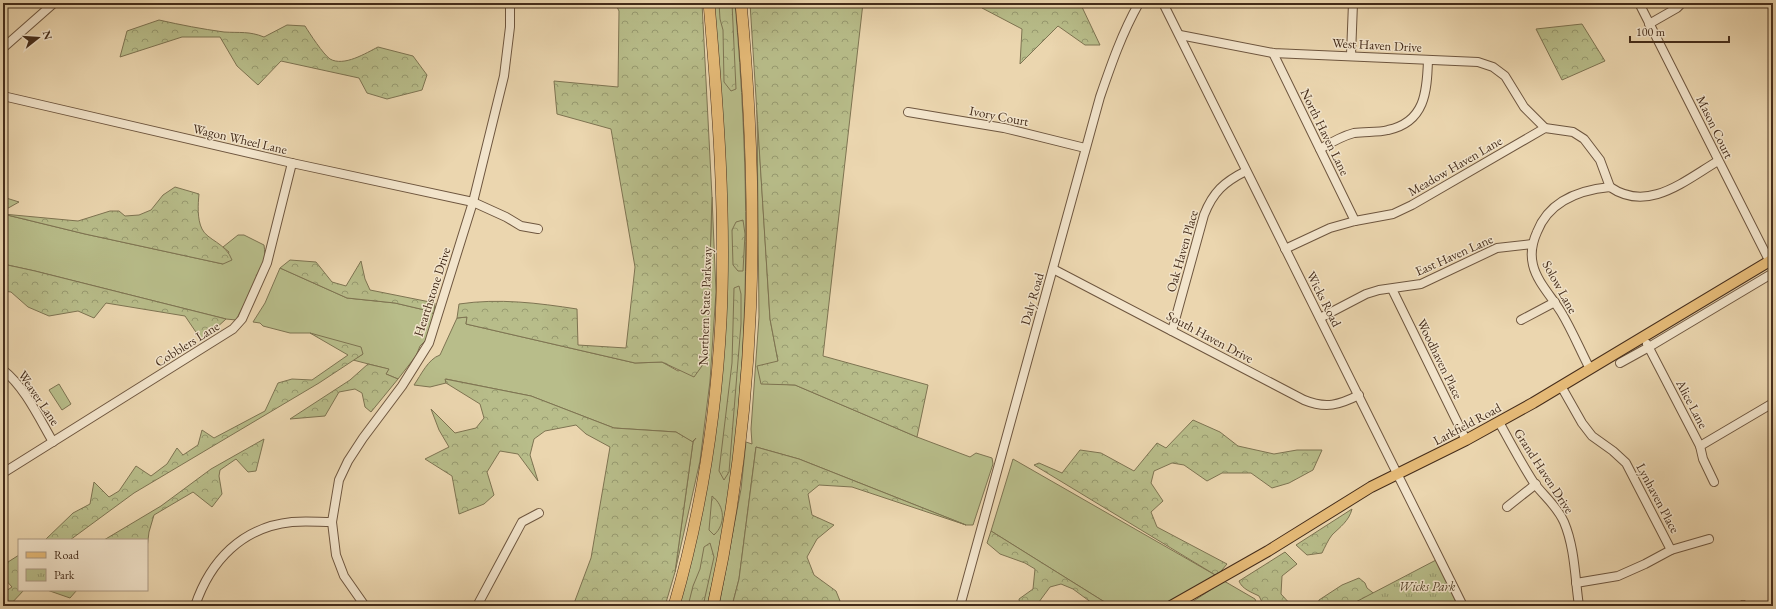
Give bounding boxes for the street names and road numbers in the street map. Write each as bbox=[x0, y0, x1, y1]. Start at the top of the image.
street label: West Haven Drive bbox=[1332, 34, 1422, 56]
street label: North Haven Lane bbox=[1297, 86, 1353, 178]
street label: Mason Court bbox=[1693, 93, 1737, 161]
street label: Ivory Court bbox=[968, 102, 1030, 130]
street label: Wagon Wheel Lane bbox=[191, 120, 289, 158]
street label: Meadow Haven Lane bbox=[1405, 132, 1505, 200]
street label: Oak Haven Place bbox=[1162, 208, 1202, 294]
street label: East Haven Lane bbox=[1413, 230, 1495, 280]
street label: Hearthstone Drive bbox=[410, 245, 454, 339]
street label: Northern State Parkway bbox=[694, 246, 716, 366]
street label: Solow Lane bbox=[1539, 258, 1581, 316]
street label: Wicks Road bbox=[1303, 268, 1345, 330]
street label: Daly Road bbox=[1016, 270, 1048, 327]
street label: South Haven Drive bbox=[1164, 307, 1256, 367]
street label: Woodhaven Place bbox=[1413, 316, 1467, 402]
street label: Cobblers Lane bbox=[152, 317, 222, 371]
street label: Weaver Lane bbox=[14, 367, 64, 429]
street label: Alice Lane bbox=[1672, 376, 1712, 431]
street label: Larkfield Road bbox=[1430, 399, 1504, 449]
street label: Grand Haven Drive bbox=[1510, 425, 1578, 517]
street label: Lynhaven Place bbox=[1633, 460, 1683, 536]

